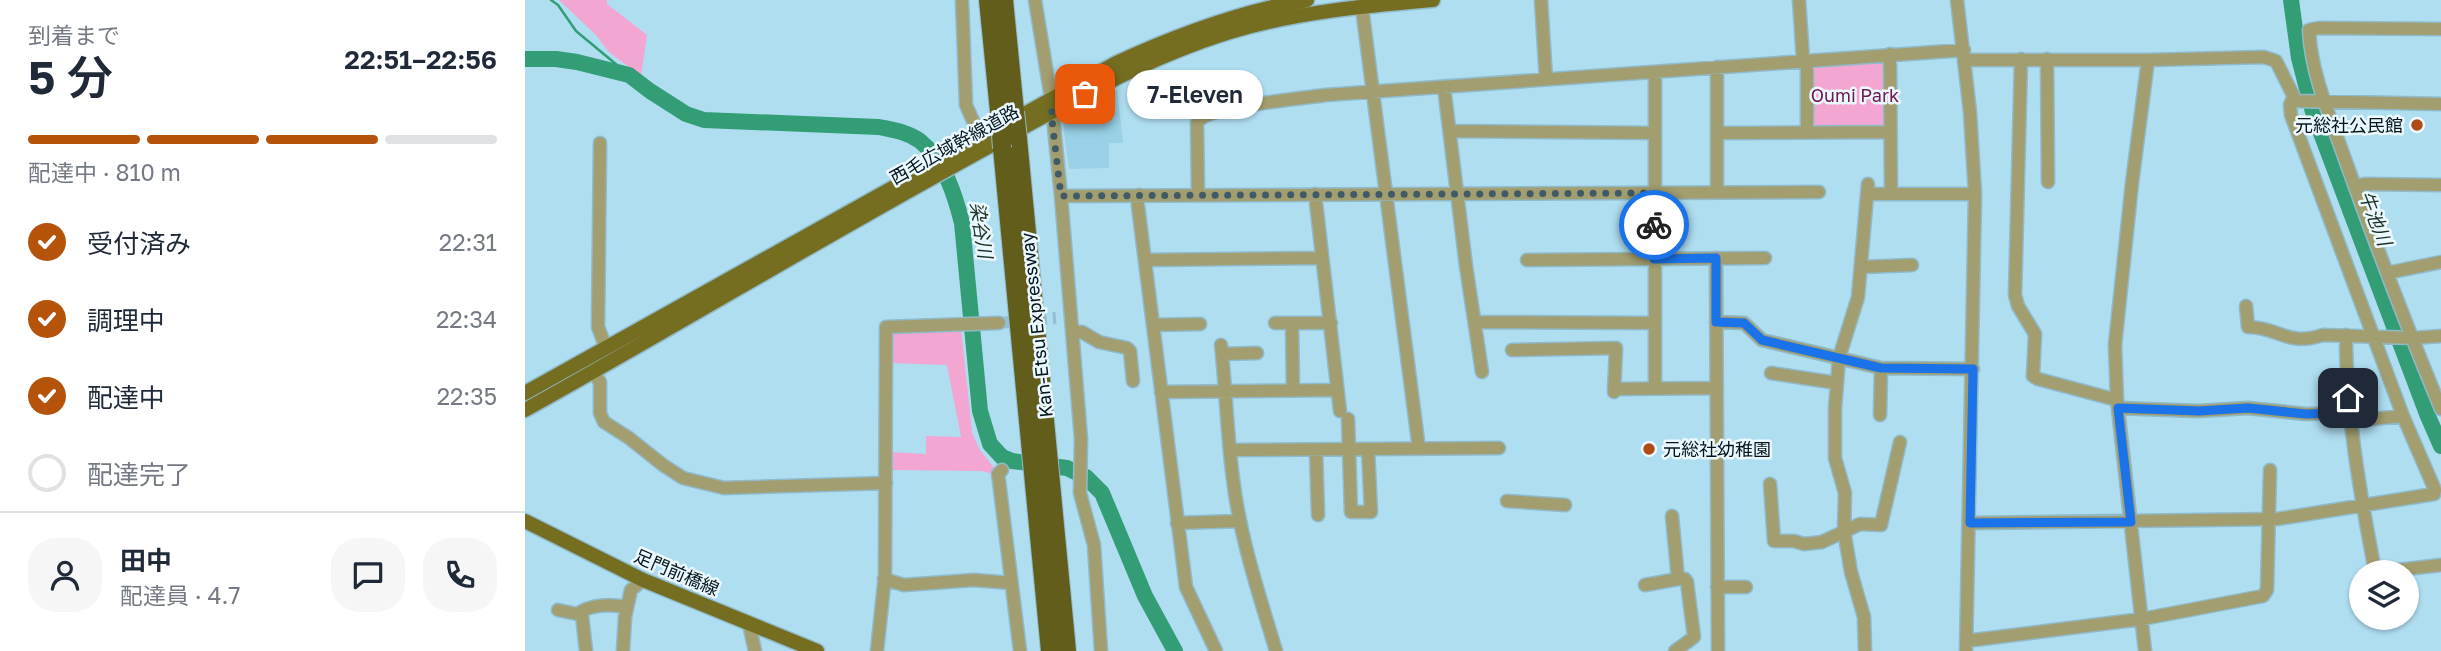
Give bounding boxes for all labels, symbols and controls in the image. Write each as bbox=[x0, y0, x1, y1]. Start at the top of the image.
text: 到着まで bbox=[28, 21, 120, 49]
text: 22:51–22:56 bbox=[344, 44, 497, 75]
text: 5 分 bbox=[28, 49, 113, 104]
pin bbox=[1055, 64, 1115, 124]
callout: 7-Eleven bbox=[1127, 70, 1263, 119]
icon: bag bbox=[1066, 75, 1104, 113]
text: 7-Eleven bbox=[1147, 80, 1243, 108]
park label: Oumi Park bbox=[1811, 84, 1899, 106]
street label: 西毛広域幹線道路 bbox=[886, 99, 1022, 189]
place label: 元総社公民館 bbox=[2295, 114, 2403, 136]
marker: 元総社公民館 bbox=[2409, 117, 2425, 133]
text: 配達中 · 810 m bbox=[28, 158, 181, 186]
water label: 牛池川 bbox=[2355, 187, 2398, 251]
courier bbox=[1619, 190, 1689, 260]
water label: 染谷川 bbox=[966, 200, 998, 262]
icon: bike bbox=[1635, 206, 1673, 244]
icon: check bbox=[28, 223, 66, 261]
text: 受付済み bbox=[87, 228, 191, 259]
text: 22:31 bbox=[439, 228, 497, 256]
street label: Kan-Etsu Expressway bbox=[1015, 231, 1057, 419]
icon: check bbox=[28, 300, 66, 338]
text: 調理中 bbox=[87, 305, 165, 336]
text: 22:34 bbox=[436, 305, 497, 333]
pin bbox=[2318, 368, 2378, 428]
icon: check bbox=[28, 377, 66, 415]
icon: home bbox=[2329, 379, 2367, 417]
text: 配達中 bbox=[87, 382, 165, 413]
text: 22:35 bbox=[437, 382, 497, 410]
place label: 元総社幼稚園 bbox=[1663, 438, 1771, 460]
marker: 元総社幼稚園 bbox=[1641, 441, 1657, 457]
text: 配達完了 bbox=[87, 459, 191, 490]
button: person bbox=[28, 538, 102, 612]
button: chat bbox=[331, 538, 405, 612]
button: phone bbox=[423, 538, 497, 612]
street label: 足門前橋線 bbox=[631, 544, 723, 600]
text: 田中 bbox=[120, 545, 172, 576]
map controls bbox=[2349, 560, 2419, 630]
button: layers bbox=[2349, 560, 2419, 630]
text: 配達員 · 4.7 bbox=[120, 581, 241, 609]

